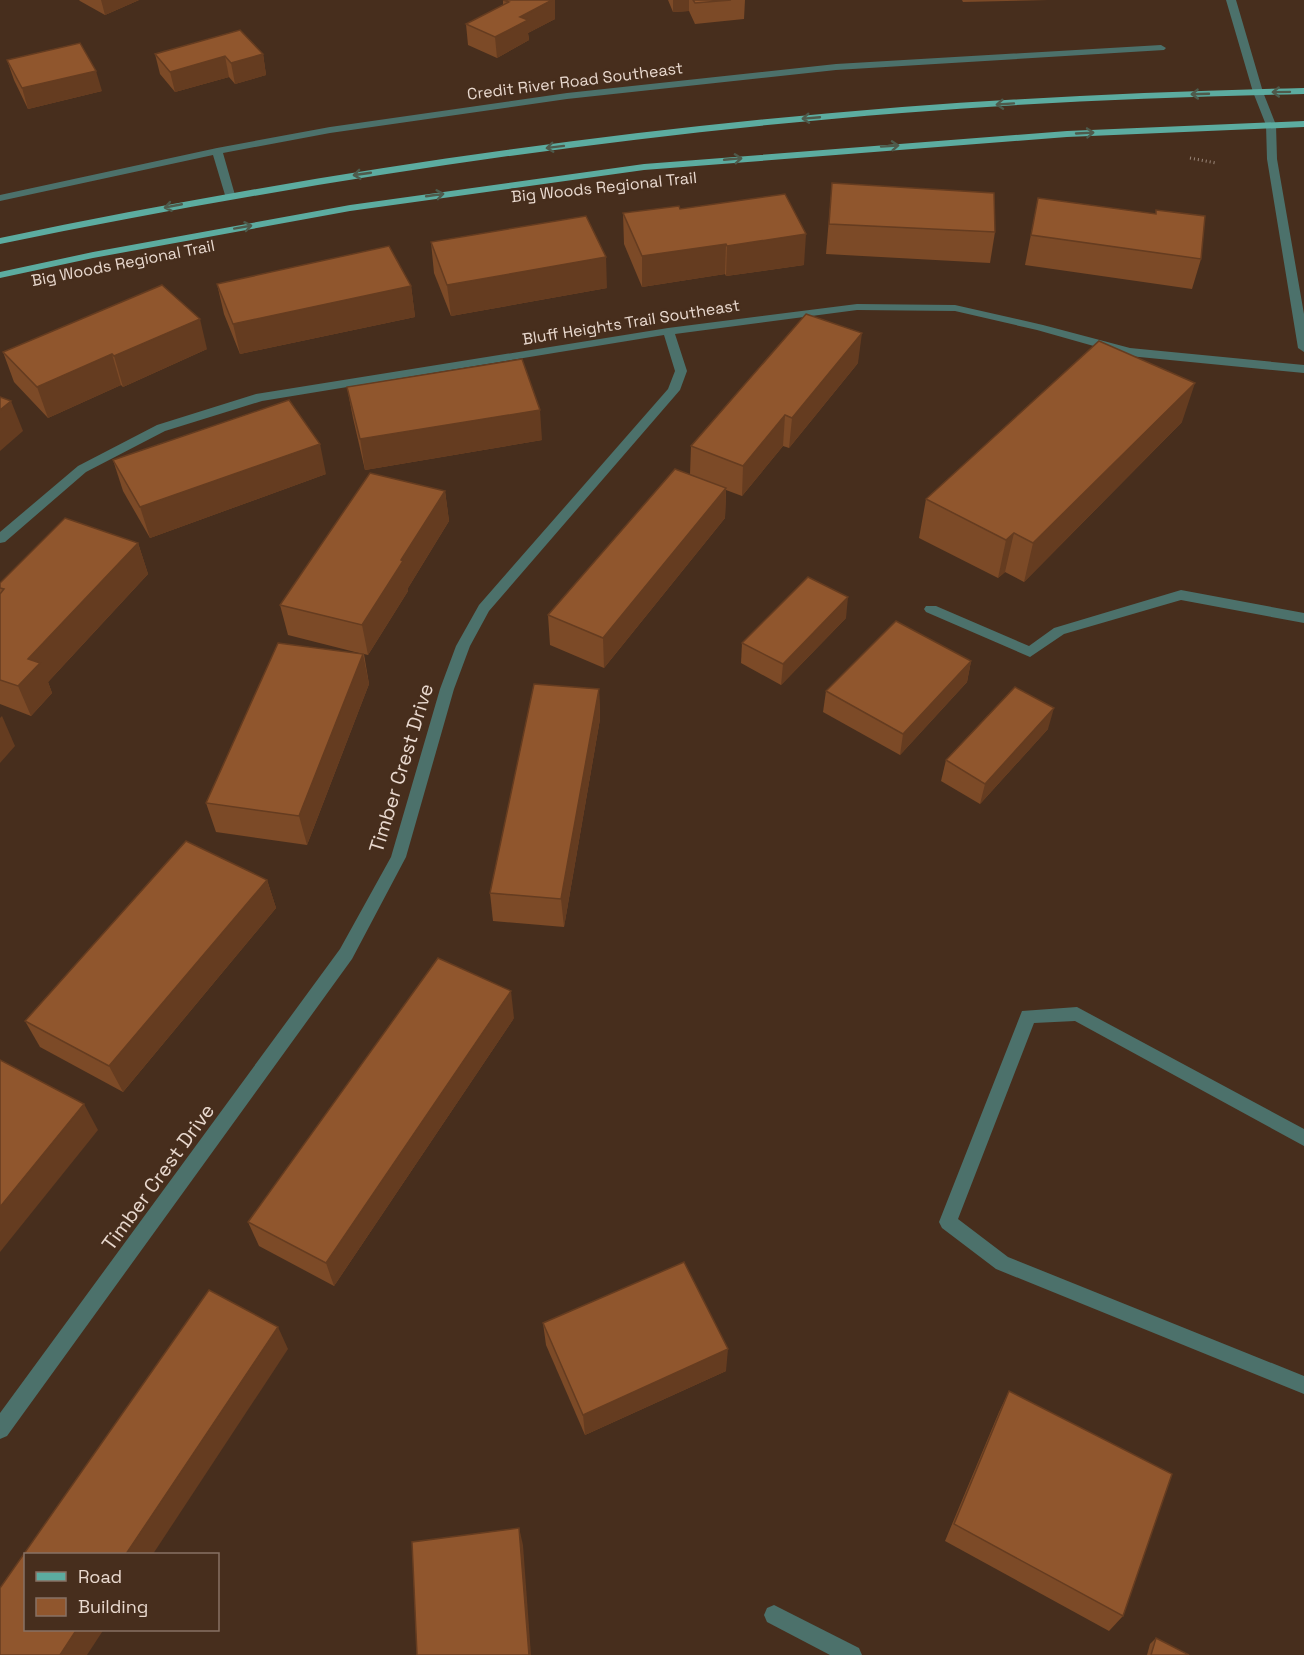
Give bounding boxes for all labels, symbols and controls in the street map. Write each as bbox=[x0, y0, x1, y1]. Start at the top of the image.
street label: Credit River Road Southeast bbox=[466, 57, 684, 105]
one-way arrow bbox=[1272, 86, 1292, 97]
one-way arrow bbox=[1190, 89, 1210, 100]
one-way arrow bbox=[996, 98, 1016, 109]
one-way arrow bbox=[801, 113, 821, 124]
one-way arrow bbox=[1074, 128, 1094, 139]
one-way arrow bbox=[880, 141, 900, 152]
one-way arrow bbox=[545, 142, 565, 153]
one-way arrow bbox=[722, 153, 742, 164]
street label: Big Woods Regional Trail bbox=[510, 167, 698, 207]
one-way arrow bbox=[352, 168, 372, 179]
one-way arrow bbox=[425, 190, 445, 201]
one-way arrow bbox=[163, 201, 183, 212]
one-way arrow bbox=[232, 221, 252, 232]
street label: Big Woods Regional Trail bbox=[29, 235, 217, 291]
street label: Bluff Heights Trail Southeast bbox=[521, 294, 741, 350]
street label: Timber Crest Drive bbox=[363, 680, 439, 856]
street label: Timber Crest Drive bbox=[96, 1098, 220, 1256]
legend bbox=[24, 1553, 219, 1631]
text: Road bbox=[78, 1565, 122, 1588]
text: Building bbox=[78, 1595, 148, 1618]

